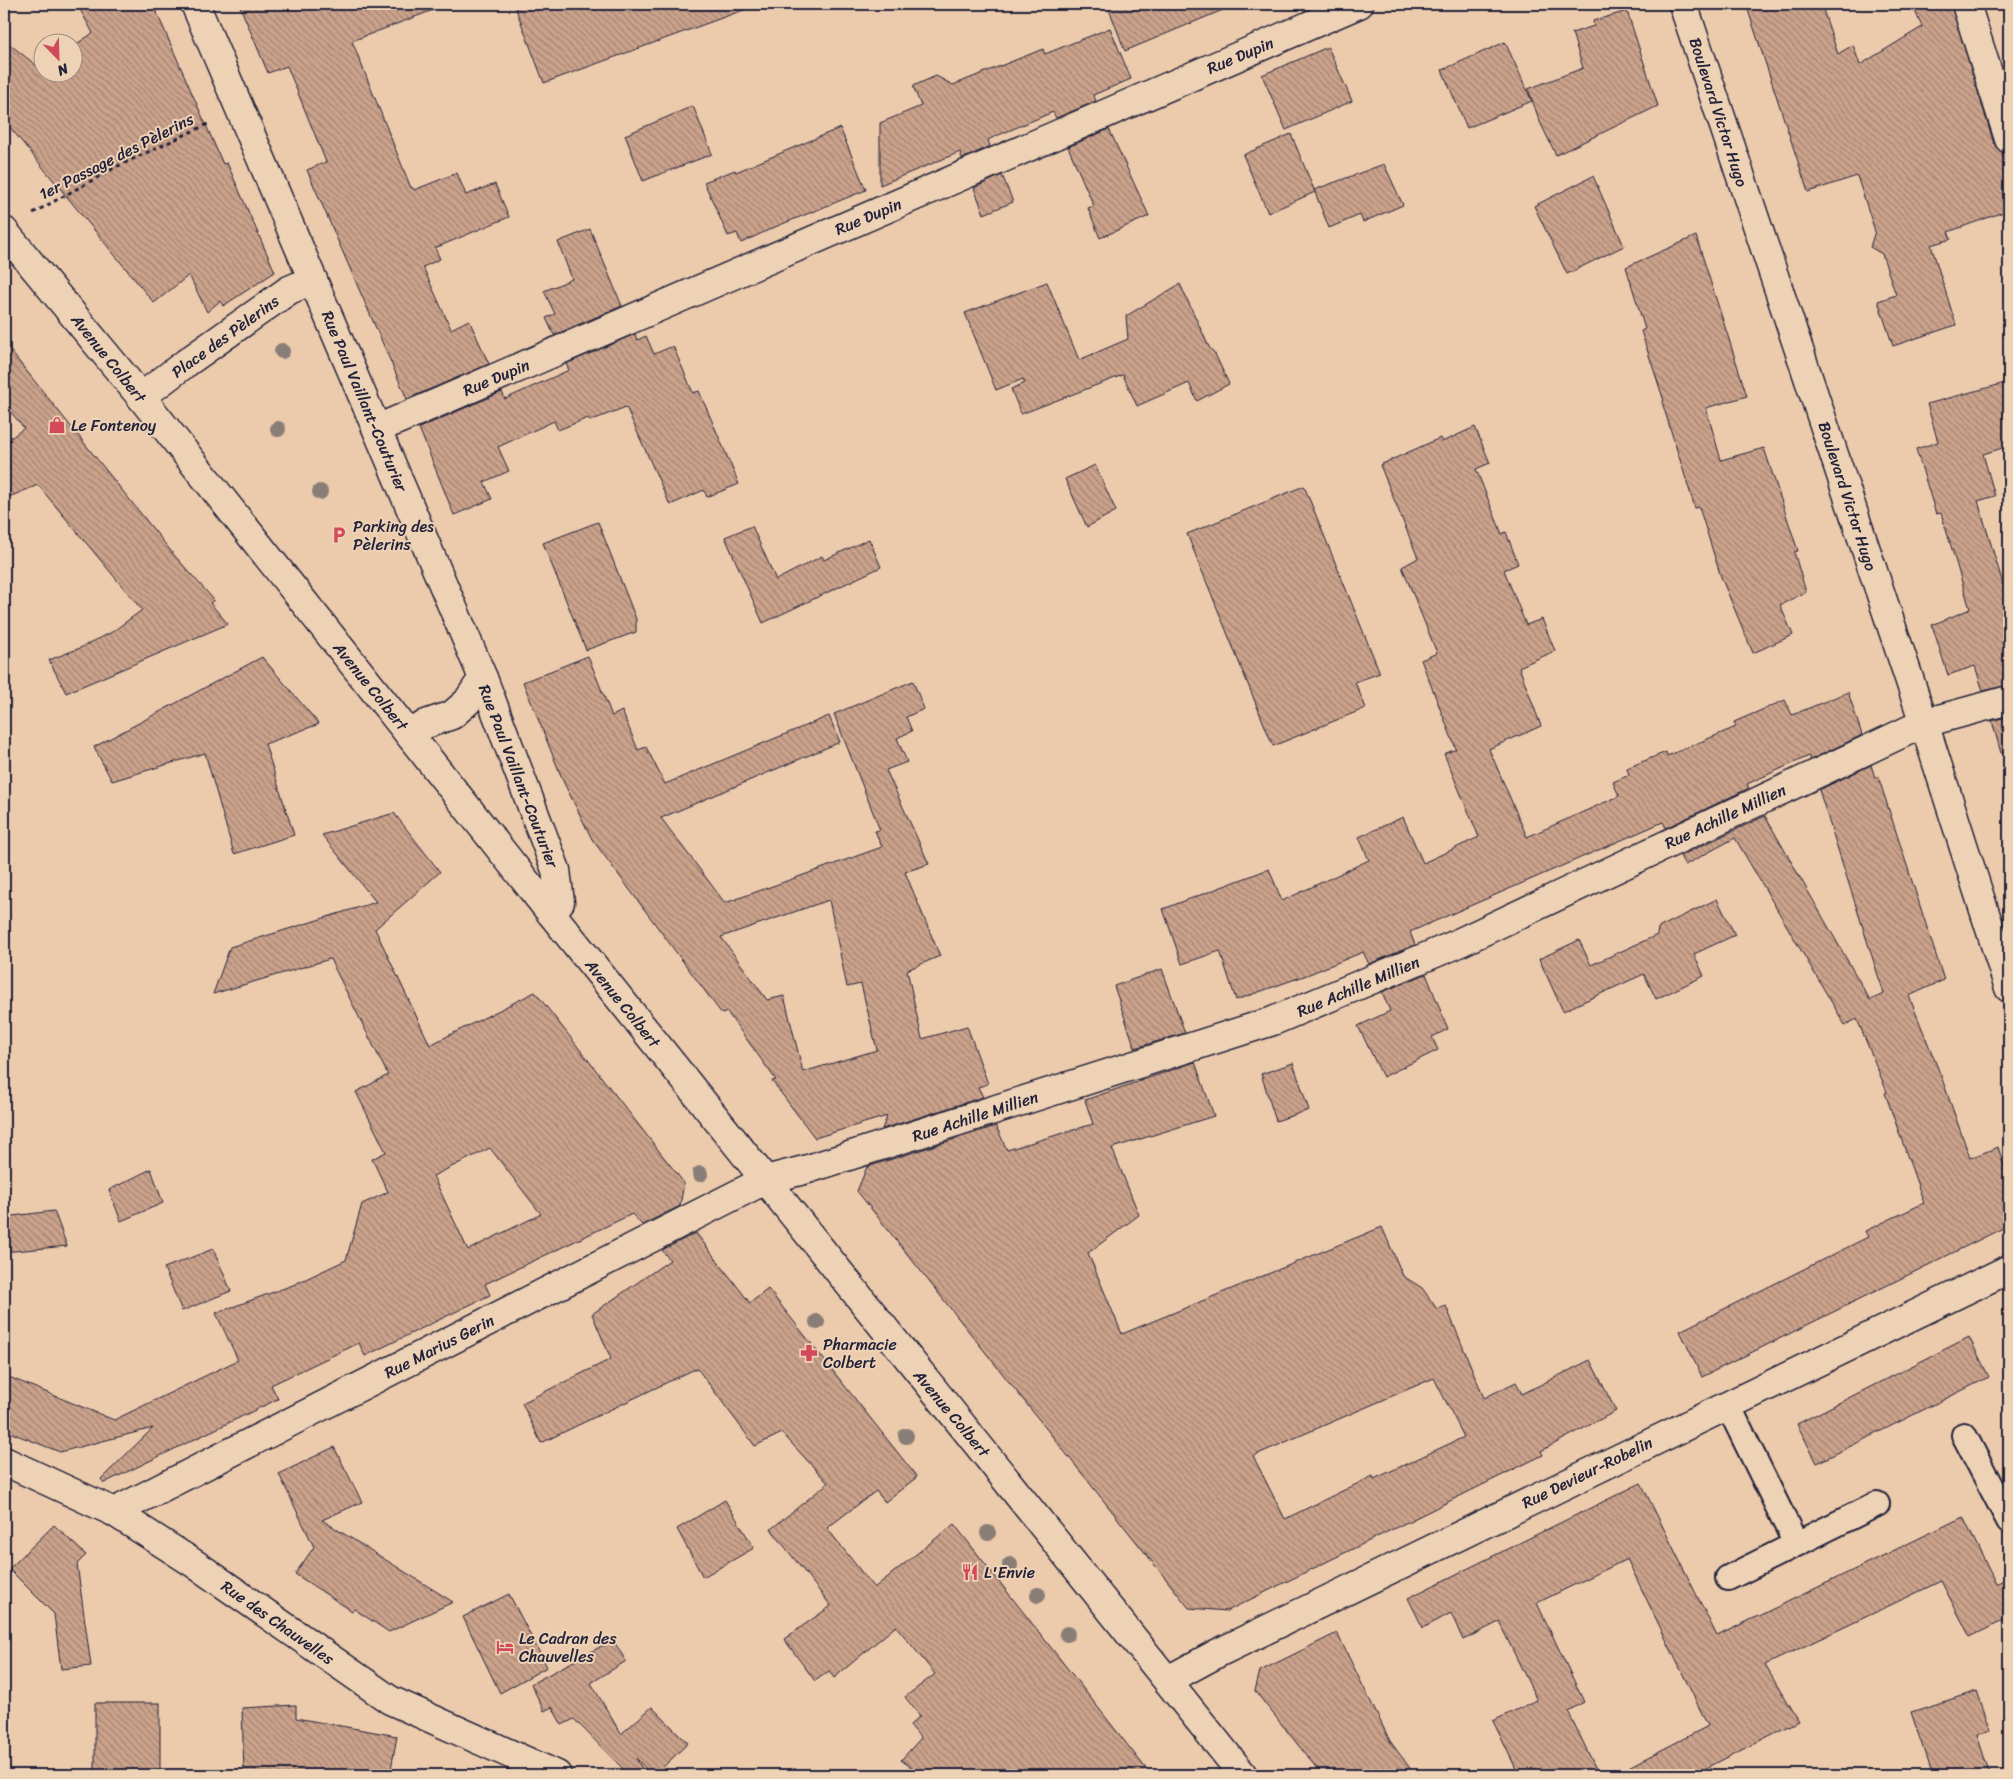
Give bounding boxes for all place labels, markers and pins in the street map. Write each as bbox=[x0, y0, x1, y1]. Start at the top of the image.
place label: Le Fontenoy bbox=[71, 411, 157, 440]
shop icon: Le Fontenoy bbox=[47, 415, 67, 435]
place label: Parking des Pèlerins bbox=[353, 512, 434, 559]
parking icon: Parking des Pèlerins bbox=[329, 525, 349, 545]
place label: Pharmacie Colbert bbox=[823, 1330, 897, 1377]
pharmacy icon: Pharmacie Colbert bbox=[799, 1343, 819, 1363]
place label: L'Envie bbox=[984, 1558, 1035, 1587]
restaurant icon: L'Envie bbox=[960, 1562, 980, 1582]
place label: Le Cadran des Chauvelles bbox=[519, 1624, 617, 1671]
hotel icon: Le Cadran des Chauvelles bbox=[495, 1637, 515, 1657]

